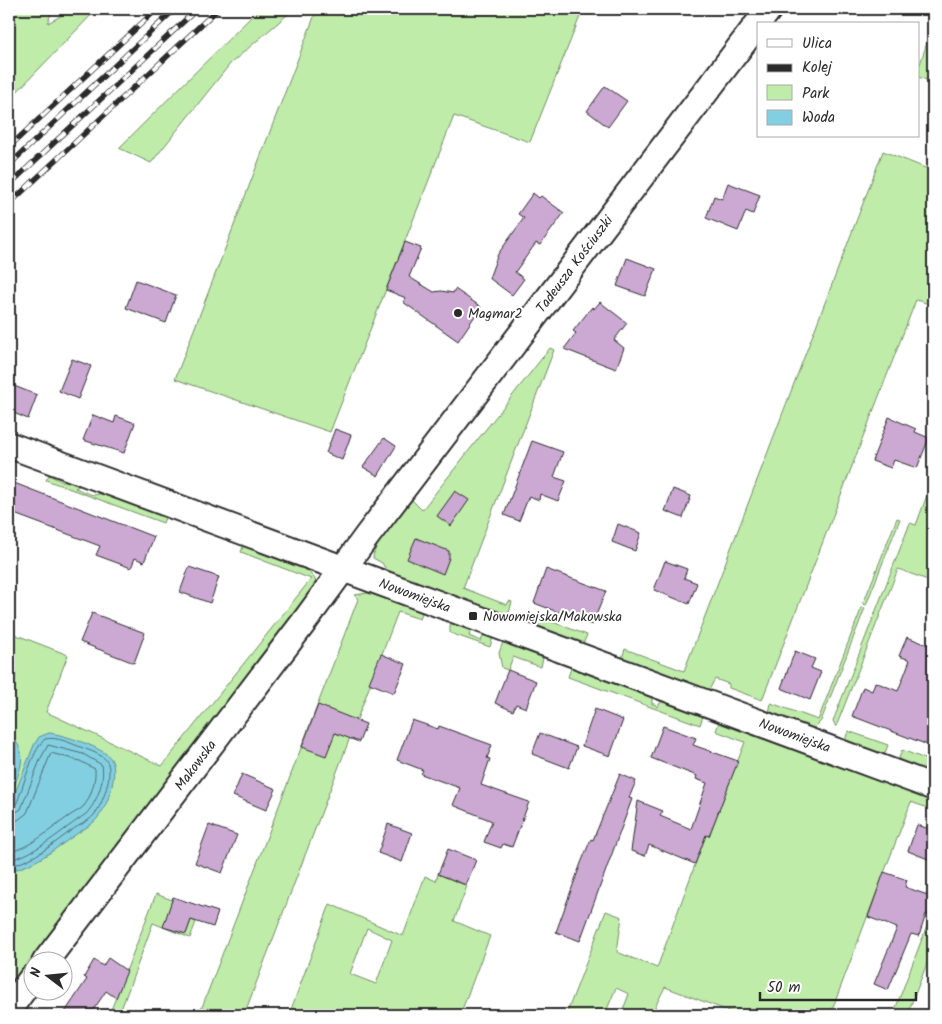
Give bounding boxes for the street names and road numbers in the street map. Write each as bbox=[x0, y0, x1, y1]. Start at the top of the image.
street label: Tadeusza Kościuszki bbox=[531, 211, 619, 318]
street label: Nowomiejska bbox=[376, 573, 454, 619]
street label: Nowomiejska bbox=[756, 713, 834, 759]
street label: Makowska bbox=[169, 735, 222, 796]

